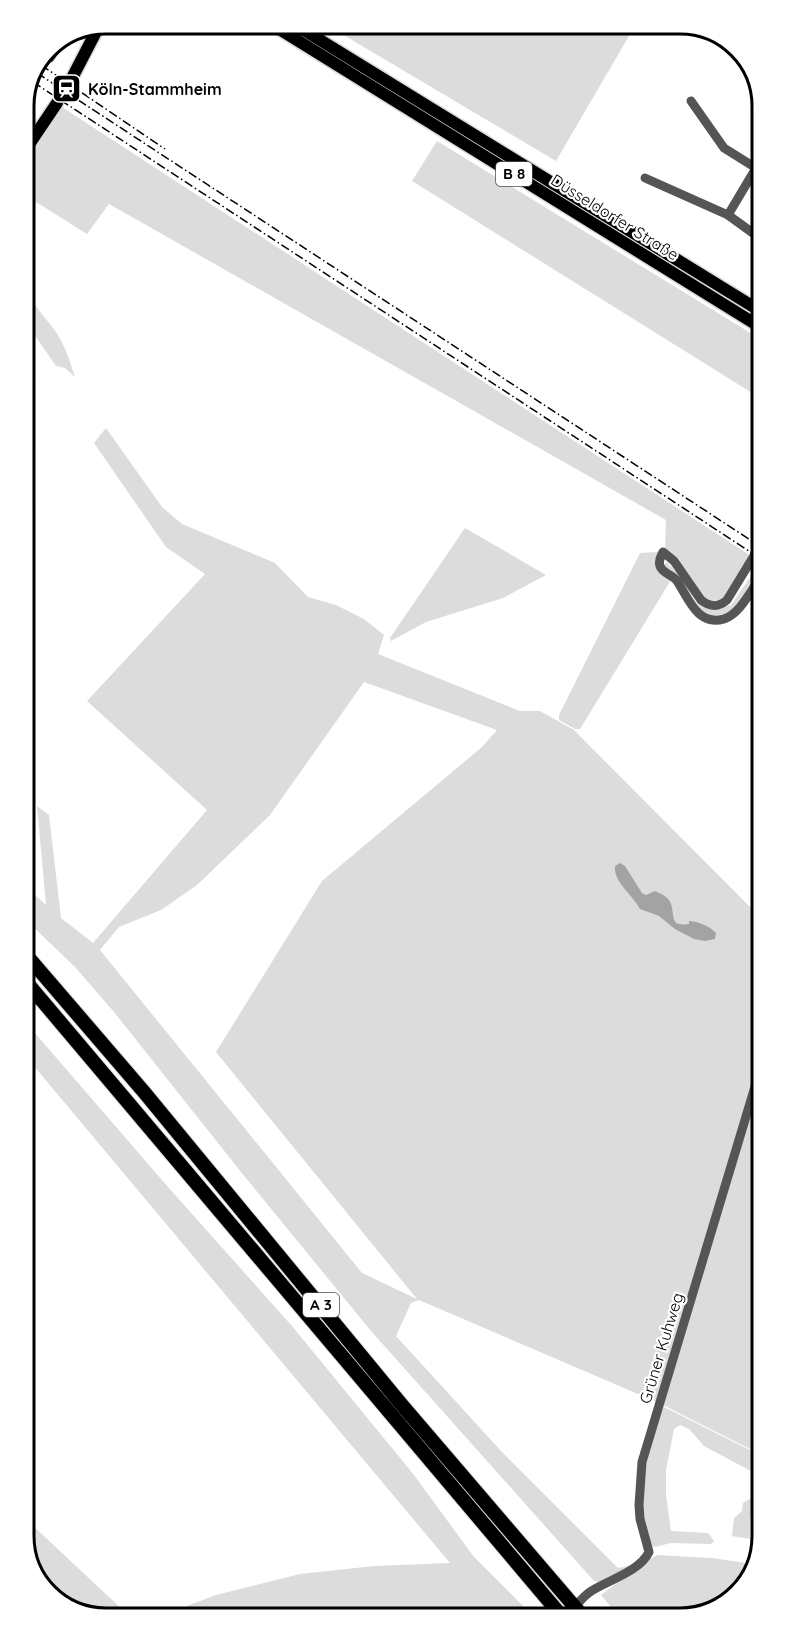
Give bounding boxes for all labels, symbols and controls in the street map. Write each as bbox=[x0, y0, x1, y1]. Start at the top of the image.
station icon: Köln-Stammheim bbox=[51, 73, 83, 105]
place label: Köln-Stammheim bbox=[88, 79, 222, 99]
road number: B 8 bbox=[496, 162, 532, 186]
street label: Düsseldorfer Straße bbox=[547, 170, 683, 264]
street label: Grüner Kuhweg bbox=[635, 1290, 687, 1406]
road number: A 3 bbox=[303, 1293, 339, 1317]

